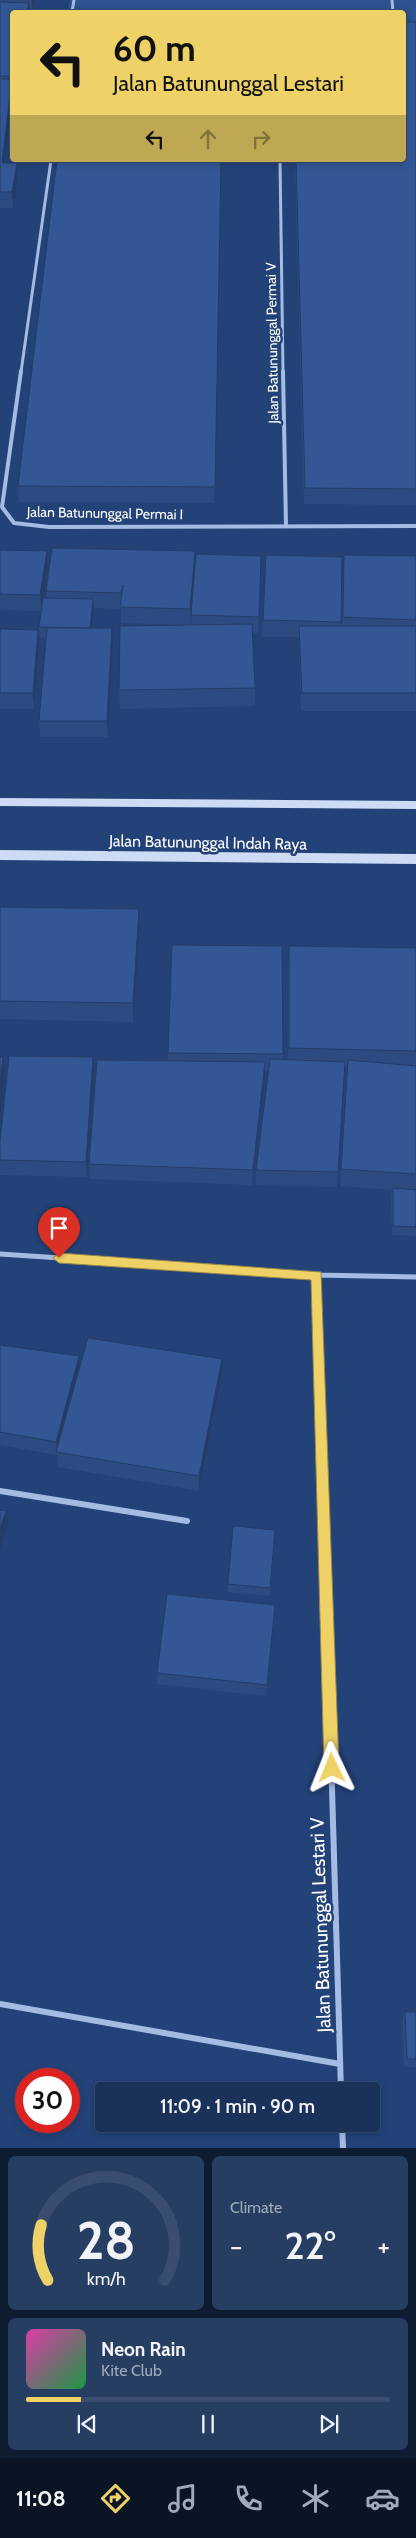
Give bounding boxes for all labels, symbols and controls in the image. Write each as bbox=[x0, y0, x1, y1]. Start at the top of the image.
text: 60 m bbox=[113, 27, 196, 70]
icon: left bbox=[30, 30, 95, 95]
text: Jalan Batununggal Lestari bbox=[113, 70, 344, 97]
icon: left bbox=[141, 125, 169, 153]
icon: ahead bbox=[194, 125, 222, 153]
icon: right bbox=[247, 125, 275, 153]
street label: Jalan Batununggal Permai V bbox=[262, 262, 282, 425]
street label: Jalan Batununggal Permai I bbox=[26, 503, 183, 523]
street label: Jalan Batununggal Indah Raya bbox=[108, 831, 307, 854]
pin bbox=[38, 1207, 80, 1258]
icon: arrive bbox=[45, 1214, 73, 1242]
position arrow bbox=[305, 1741, 357, 1793]
street label: Jalan Batununggal Lestari V bbox=[305, 1817, 336, 2034]
speed limit sign: 30 bbox=[15, 2068, 80, 2133]
text: 11:09 · 1 min · 90 m bbox=[160, 2095, 315, 2118]
text: Climate bbox=[230, 2198, 282, 2217]
text: 28 bbox=[77, 2209, 135, 2272]
text: 22° bbox=[284, 2222, 336, 2269]
text: − bbox=[230, 2229, 242, 2263]
text: + bbox=[378, 2229, 390, 2263]
text: km/h bbox=[86, 2268, 126, 2289]
text: Neon Rain bbox=[101, 2338, 186, 2361]
text: Kite Club bbox=[101, 2361, 162, 2380]
icon: previous bbox=[73, 2410, 101, 2438]
icon: pause bbox=[194, 2410, 222, 2438]
icon: next bbox=[315, 2410, 343, 2438]
icon: directions bbox=[98, 2481, 133, 2516]
icon: music bbox=[165, 2481, 200, 2516]
icon: phone bbox=[231, 2481, 266, 2516]
icon: climate bbox=[298, 2481, 333, 2516]
icon: car bbox=[365, 2481, 400, 2516]
text: 11:08 bbox=[16, 2485, 66, 2512]

